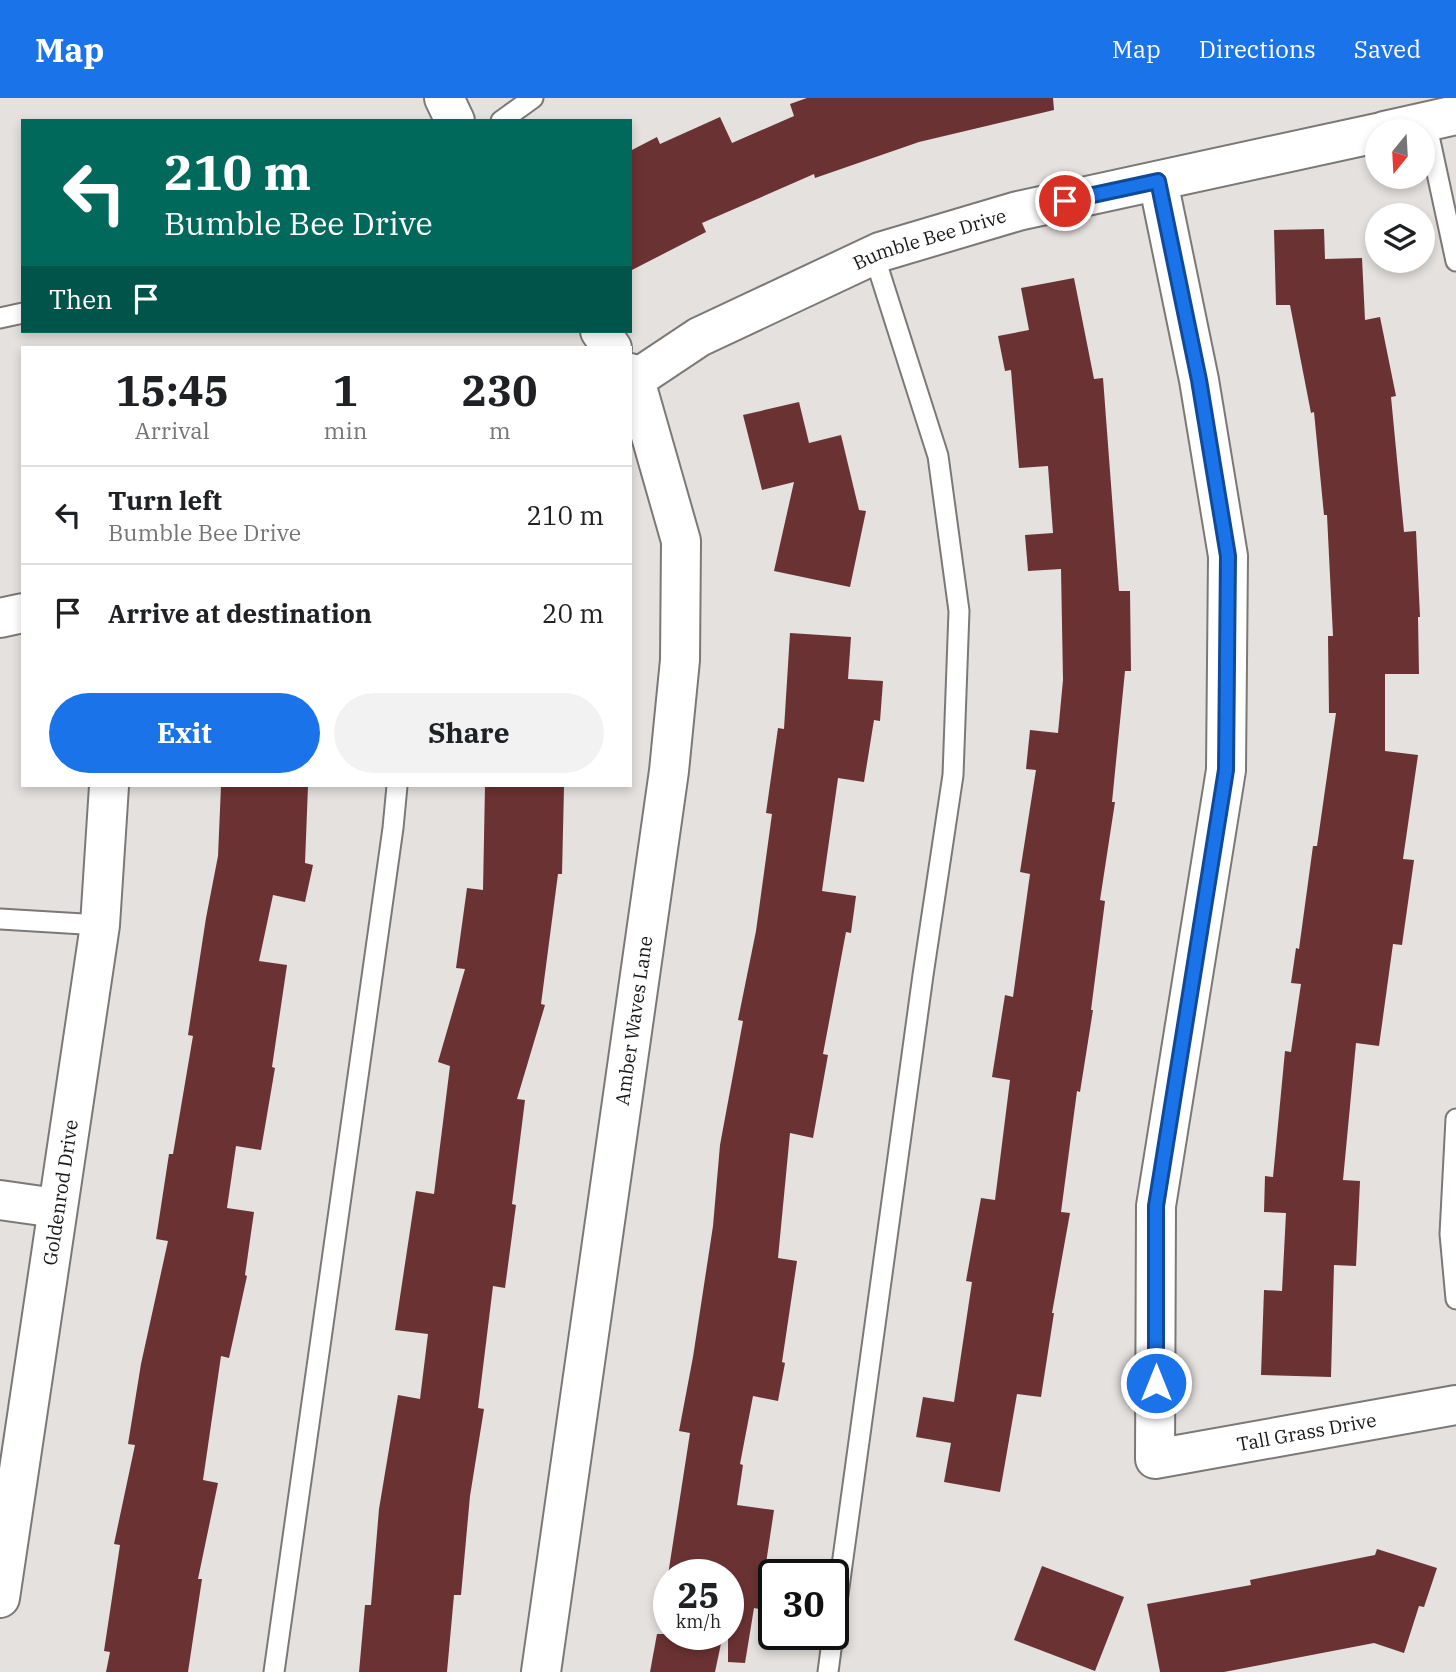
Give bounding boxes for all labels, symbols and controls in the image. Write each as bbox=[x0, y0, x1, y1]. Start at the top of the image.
text: Map bbox=[35, 28, 104, 71]
text: Map bbox=[1112, 33, 1161, 65]
text: Directions bbox=[1199, 33, 1316, 65]
text: Saved bbox=[1354, 33, 1421, 65]
north arrow bbox=[1365, 119, 1435, 189]
map controls bbox=[1365, 119, 1435, 273]
text: 210 m bbox=[164, 140, 311, 203]
icon: left bbox=[49, 147, 140, 238]
pin bbox=[1035, 171, 1095, 231]
icon: arrive bbox=[1046, 182, 1084, 220]
text: Bumble Bee Drive bbox=[164, 202, 433, 244]
street label: Bumble Bee Drive bbox=[849, 203, 1009, 275]
button: layers bbox=[1365, 203, 1435, 273]
icon: arrive bbox=[127, 280, 165, 318]
text: Then bbox=[49, 282, 113, 316]
text: 15:45 bbox=[115, 363, 229, 418]
text: 1 bbox=[333, 363, 358, 418]
text: 230 bbox=[462, 363, 537, 418]
text: Arrival bbox=[135, 415, 210, 445]
text: min bbox=[324, 415, 367, 445]
text: m bbox=[489, 415, 511, 445]
text: Turn left bbox=[108, 483, 222, 517]
icon: left bbox=[49, 496, 87, 534]
text: 210 m bbox=[526, 498, 604, 532]
text: Bumble Bee Drive bbox=[108, 517, 301, 547]
icon: arrive bbox=[49, 594, 87, 632]
text: Arrive at destination bbox=[108, 596, 372, 630]
text: 20 m bbox=[542, 596, 604, 630]
button: Exit bbox=[49, 693, 320, 773]
button: Share bbox=[334, 693, 604, 773]
street label: Amber Waves Lane bbox=[610, 934, 657, 1107]
street label: Goldenrod Drive bbox=[38, 1118, 83, 1267]
position arrow bbox=[1119, 1346, 1193, 1420]
street label: Tall Grass Drive bbox=[1235, 1408, 1378, 1456]
speed limit sign: 30 bbox=[758, 1559, 849, 1650]
text: 25 bbox=[677, 1572, 720, 1618]
text: km/h bbox=[676, 1610, 721, 1633]

